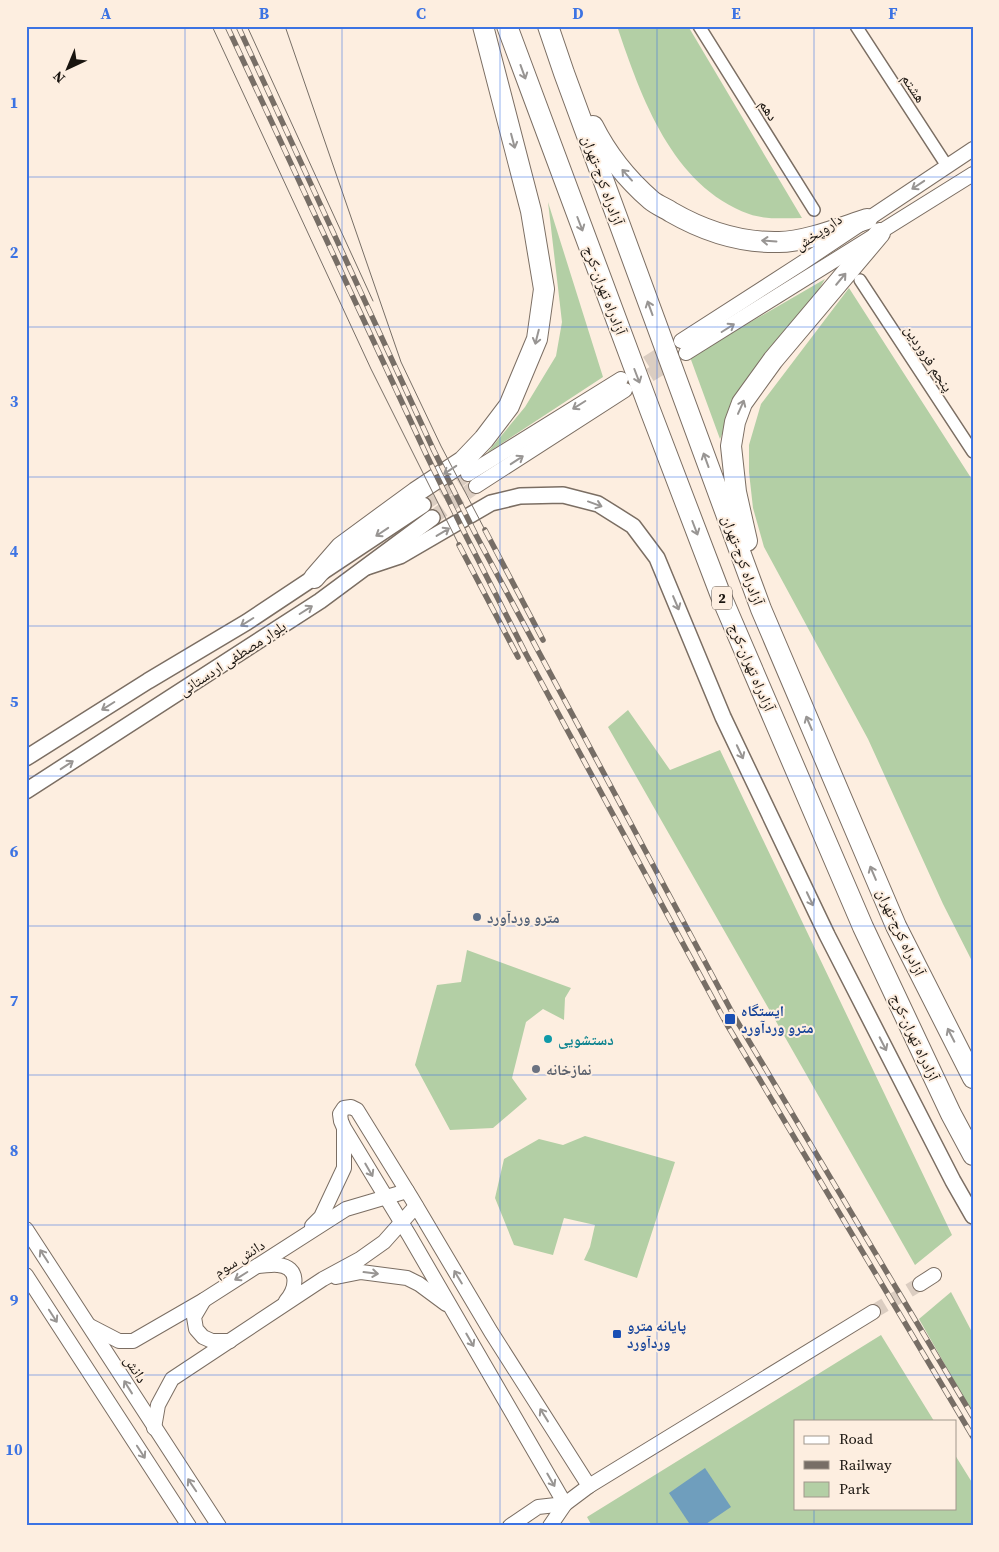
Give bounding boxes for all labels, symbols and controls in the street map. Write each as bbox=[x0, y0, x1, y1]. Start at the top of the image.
text: A bbox=[101, 2, 112, 24]
text: B bbox=[259, 2, 270, 24]
text: C bbox=[416, 2, 426, 24]
text: D bbox=[572, 2, 584, 24]
text: E bbox=[731, 2, 741, 24]
text: F bbox=[888, 2, 898, 24]
north arrow bbox=[42, 42, 92, 92]
one-way arrow bbox=[519, 64, 528, 79]
text: N bbox=[48, 67, 70, 88]
street label: هشتم bbox=[897, 69, 931, 107]
text: 1 bbox=[10, 91, 18, 113]
street label: دهم bbox=[754, 95, 784, 125]
street label: آزادراه کرج-تهران bbox=[577, 132, 629, 229]
one-way arrow bbox=[509, 133, 518, 149]
one-way arrow bbox=[621, 168, 632, 181]
one-way arrow bbox=[911, 181, 925, 191]
street label: داروپخش bbox=[790, 208, 846, 256]
one-way arrow bbox=[576, 216, 585, 231]
one-way arrow bbox=[762, 237, 778, 246]
text: 2 bbox=[10, 241, 19, 263]
street label: آزادراه تهران-کرج bbox=[578, 242, 632, 339]
one-way arrow bbox=[835, 273, 846, 286]
one-way arrow bbox=[645, 300, 654, 316]
street label: پنجم فروردین bbox=[899, 320, 959, 396]
one-way arrow bbox=[720, 322, 734, 332]
one-way arrow bbox=[532, 328, 541, 344]
one-way arrow bbox=[633, 368, 642, 384]
text: 3 bbox=[10, 390, 19, 412]
one-way arrow bbox=[573, 400, 587, 410]
one-way arrow bbox=[737, 400, 747, 415]
one-way arrow bbox=[701, 453, 710, 468]
one-way arrow bbox=[509, 455, 523, 465]
one-way arrow bbox=[443, 465, 457, 475]
one-way arrow bbox=[587, 500, 602, 509]
street label: آزادراه کرج-تهران bbox=[717, 512, 769, 609]
one-way arrow bbox=[691, 520, 700, 535]
one-way arrow bbox=[435, 526, 449, 536]
one-way arrow bbox=[375, 527, 389, 537]
text: 4 bbox=[10, 540, 19, 562]
road number: 2 bbox=[712, 586, 732, 610]
one-way arrow bbox=[671, 595, 681, 610]
one-way arrow bbox=[299, 604, 313, 614]
street label: بلوار مصطفی اردستانی bbox=[174, 615, 290, 701]
one-way arrow bbox=[240, 617, 254, 627]
street label: آزادراه تهران-کرج bbox=[724, 620, 780, 715]
text: 5 bbox=[10, 690, 19, 712]
one-way arrow bbox=[101, 701, 115, 711]
one-way arrow bbox=[804, 716, 814, 731]
one-way arrow bbox=[736, 744, 745, 759]
one-way arrow bbox=[60, 760, 74, 770]
text: 6 bbox=[10, 840, 19, 862]
one-way arrow bbox=[867, 866, 877, 881]
street label: آزادراه کرج-تهران bbox=[872, 885, 931, 980]
one-way arrow bbox=[805, 891, 815, 906]
place label: مترو وردآورد bbox=[487, 907, 560, 928]
marker: مترو وردآورد bbox=[471, 911, 483, 923]
text: 7 bbox=[10, 989, 19, 1011]
street label: آزادراه تهران-کرج bbox=[886, 990, 945, 1085]
place label: ایستگاه مترو وردآورد bbox=[741, 1000, 814, 1038]
marker: ایستگاه مترو وردآورد bbox=[723, 1012, 737, 1026]
one-way arrow bbox=[946, 1028, 955, 1043]
place label: دستشویی bbox=[558, 1029, 614, 1050]
marker: دستشویی bbox=[542, 1033, 554, 1045]
one-way arrow bbox=[879, 1036, 888, 1051]
place label: نمازخانه bbox=[546, 1059, 591, 1080]
marker: نمازخانه bbox=[530, 1063, 542, 1075]
text: 8 bbox=[10, 1139, 18, 1161]
one-way arrow bbox=[364, 1163, 374, 1177]
street label: دانش سوم bbox=[209, 1234, 269, 1282]
one-way arrow bbox=[39, 1250, 49, 1264]
one-way arrow bbox=[363, 1269, 379, 1279]
one-way arrow bbox=[453, 1270, 463, 1284]
one-way arrow bbox=[234, 1271, 248, 1282]
text: 9 bbox=[10, 1289, 19, 1311]
one-way arrow bbox=[48, 1308, 58, 1322]
place label: پایانه مترو وردآورد bbox=[627, 1315, 686, 1353]
marker: پایانه مترو وردآورد bbox=[611, 1328, 623, 1340]
one-way arrow bbox=[465, 1332, 475, 1346]
street label: دانش bbox=[119, 1351, 153, 1387]
one-way arrow bbox=[123, 1380, 134, 1394]
one-way arrow bbox=[538, 1408, 549, 1422]
legend bbox=[794, 1420, 956, 1510]
text: Road bbox=[839, 1428, 873, 1449]
text: 10 bbox=[5, 1438, 23, 1460]
one-way arrow bbox=[136, 1445, 146, 1459]
text: Railway bbox=[839, 1454, 892, 1475]
one-way arrow bbox=[547, 1473, 557, 1487]
one-way arrow bbox=[187, 1478, 197, 1492]
text: Park bbox=[839, 1478, 871, 1499]

